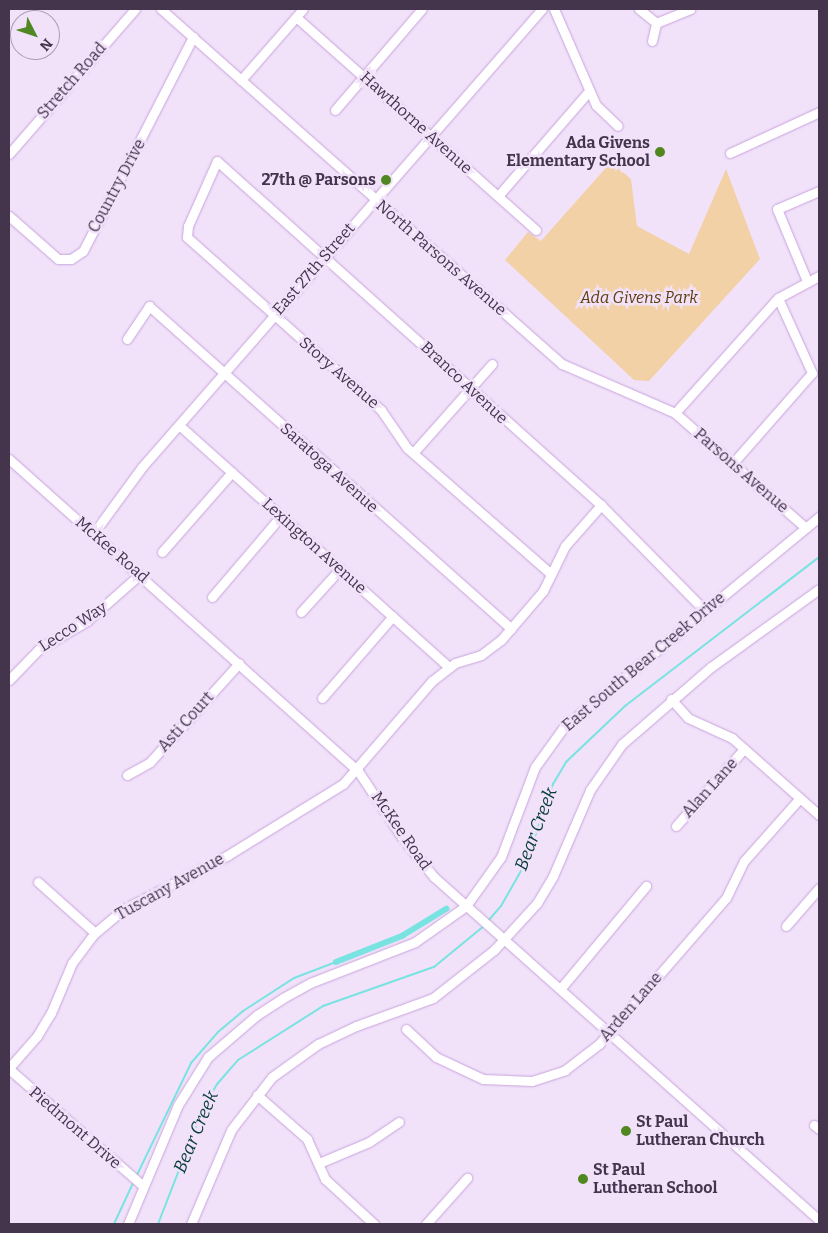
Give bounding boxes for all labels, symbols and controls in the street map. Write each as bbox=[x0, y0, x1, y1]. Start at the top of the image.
north arrow bbox=[10, 10, 60, 60]
text: N bbox=[36, 35, 56, 54]
street label: Stretch Road bbox=[34, 39, 110, 123]
street label: Hawthorne Avenue bbox=[356, 68, 476, 178]
place label: Ada Givens Elementary School bbox=[506, 133, 650, 171]
street label: Country Drive bbox=[84, 136, 150, 236]
marker: Ada Givens Elementary School bbox=[654, 146, 666, 158]
place label: 27th @ Parsons bbox=[261, 170, 376, 190]
marker: 27th @ Parsons bbox=[380, 174, 392, 186]
street label: North Parsons Avenue bbox=[372, 196, 510, 320]
street label: East 27th Street bbox=[269, 219, 359, 319]
park label: Ada Givens Park bbox=[580, 288, 698, 308]
street label: Story Avenue bbox=[295, 333, 383, 413]
street label: Branco Avenue bbox=[416, 338, 512, 428]
street label: Saratoga Avenue bbox=[276, 419, 382, 517]
street label: Parsons Avenue bbox=[690, 425, 792, 517]
street label: Lexington Avenue bbox=[258, 494, 370, 598]
street label: McKee Road bbox=[71, 513, 153, 587]
street label: East South Bear Creek Drive bbox=[559, 588, 729, 736]
street label: Lecco Way bbox=[35, 598, 111, 656]
street label: Asti Court bbox=[154, 688, 218, 756]
street label: Alan Lane bbox=[678, 754, 742, 822]
water label: Bear Creek bbox=[510, 784, 562, 874]
street label: McKee Road bbox=[367, 788, 435, 874]
street label: Tuscany Avenue bbox=[113, 849, 227, 925]
street label: Arden Lane bbox=[596, 968, 666, 1046]
street label: Piedmont Drive bbox=[25, 1083, 125, 1173]
water label: Bear Creek bbox=[169, 1088, 223, 1176]
place label: St Paul Lutheran Church bbox=[636, 1112, 765, 1150]
marker: St Paul Lutheran Church bbox=[620, 1125, 632, 1137]
place label: St Paul Lutheran School bbox=[593, 1160, 717, 1198]
marker: St Paul Lutheran School bbox=[577, 1173, 589, 1185]

